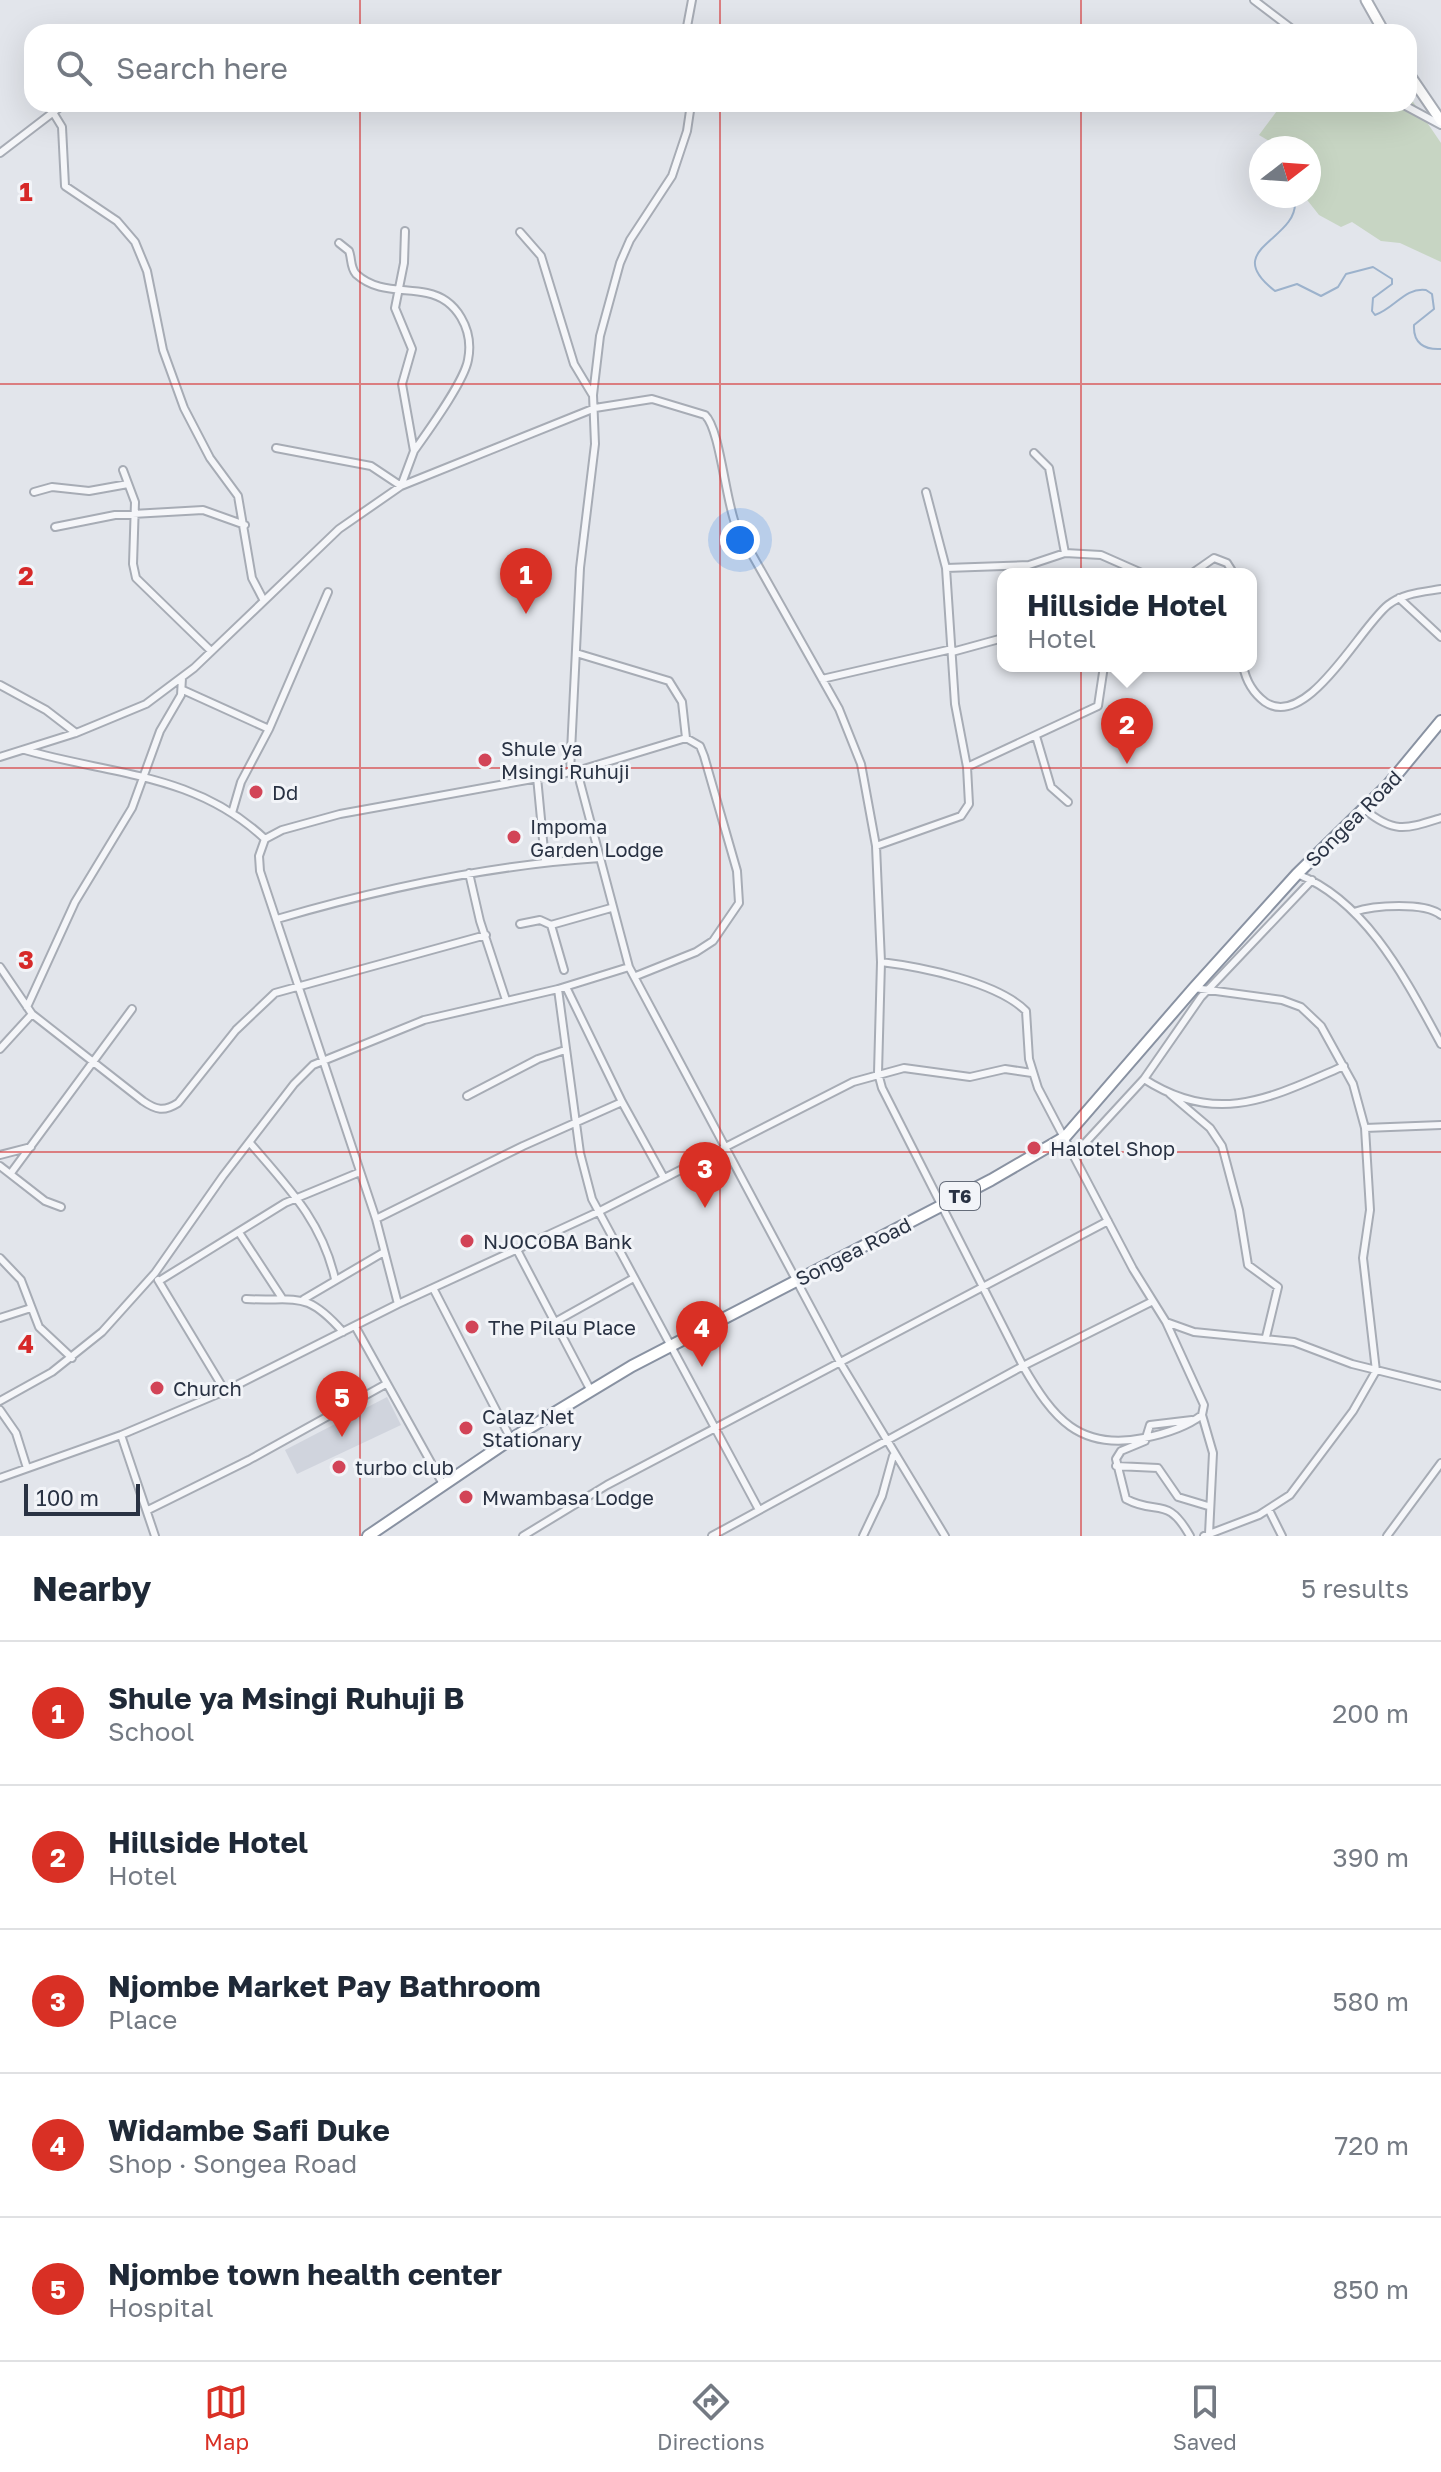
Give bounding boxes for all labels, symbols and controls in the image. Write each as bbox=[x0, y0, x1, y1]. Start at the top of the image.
search box bbox=[24, 24, 1417, 112]
icon: search bbox=[52, 46, 96, 90]
text: Search here bbox=[116, 50, 288, 86]
north arrow bbox=[1249, 136, 1321, 208]
text: 1 bbox=[19, 176, 33, 207]
your location bbox=[720, 520, 760, 560]
pin: 1 bbox=[500, 548, 552, 614]
text: 2 bbox=[18, 560, 34, 591]
popup bbox=[997, 568, 1257, 672]
text: Hillside Hotel bbox=[1027, 587, 1227, 623]
text: Hotel bbox=[1027, 623, 1096, 654]
pin: 2 bbox=[1101, 698, 1153, 764]
place label: Shule ya Msingi Ruhuji bbox=[501, 736, 630, 783]
marker: Shule ya Msingi Ruhuji bbox=[476, 751, 494, 769]
street label: Songea Road bbox=[1300, 765, 1406, 871]
place label: Dd bbox=[272, 780, 298, 804]
marker: Dd bbox=[247, 783, 265, 801]
place label: Impoma Garden Lodge bbox=[530, 814, 664, 861]
marker: Impoma Garden Lodge bbox=[505, 828, 523, 846]
text: 3 bbox=[18, 944, 34, 975]
place label: Halotel Shop bbox=[1050, 1136, 1175, 1160]
marker: Halotel Shop bbox=[1025, 1139, 1043, 1157]
pin: 3 bbox=[679, 1142, 731, 1208]
road number: T6 bbox=[940, 1182, 980, 1210]
street label: Songea Road bbox=[791, 1212, 915, 1290]
place label: NJOCOBA Bank bbox=[483, 1229, 632, 1253]
marker: NJOCOBA Bank bbox=[458, 1232, 476, 1250]
pin: 4 bbox=[676, 1301, 728, 1367]
place label: The Pilau Place bbox=[488, 1315, 636, 1339]
marker: The Pilau Place bbox=[463, 1318, 481, 1336]
text: 4 bbox=[18, 1328, 34, 1359]
pin: 5 bbox=[316, 1371, 368, 1437]
place label: Church bbox=[173, 1376, 242, 1400]
marker: Church bbox=[148, 1379, 166, 1397]
place label: Calaz Net Stationary bbox=[482, 1404, 582, 1451]
marker: Calaz Net Stationary bbox=[457, 1419, 475, 1437]
place label: turbo club bbox=[355, 1455, 454, 1479]
marker: turbo club bbox=[330, 1458, 348, 1476]
scale bar bbox=[24, 1480, 140, 1516]
text: 100 m bbox=[36, 1484, 99, 1511]
place label: Mwambasa Lodge bbox=[482, 1485, 654, 1509]
marker: Mwambasa Lodge bbox=[457, 1488, 475, 1506]
text: Nearby bbox=[32, 1568, 152, 1608]
text: 5 results bbox=[1301, 1573, 1409, 1604]
text: Shule ya Msingi Ruhuji B bbox=[108, 1680, 464, 1716]
text: 1 bbox=[51, 1698, 65, 1729]
text: 200 m bbox=[1332, 1698, 1409, 1729]
text: School bbox=[108, 1716, 194, 1747]
text: Hillside Hotel bbox=[108, 1824, 308, 1860]
text: 2 bbox=[50, 1842, 66, 1873]
text: 390 m bbox=[1332, 1842, 1409, 1873]
text: Hotel bbox=[108, 1860, 177, 1891]
text: Njombe Market Pay Bathroom bbox=[108, 1968, 541, 2004]
text: 3 bbox=[50, 1986, 66, 2017]
text: 580 m bbox=[1332, 1986, 1409, 2017]
text: Place bbox=[108, 2004, 177, 2035]
text: Widambe Safi Duke bbox=[108, 2112, 390, 2148]
text: 4 bbox=[50, 2130, 66, 2161]
text: 720 m bbox=[1335, 2130, 1409, 2161]
text: Shop · Songea Road bbox=[108, 2148, 357, 2179]
text: Njombe town health center bbox=[108, 2256, 502, 2292]
text: 5 bbox=[50, 2274, 66, 2305]
text: 850 m bbox=[1332, 2274, 1409, 2305]
text: Hospital bbox=[108, 2292, 214, 2323]
tab: Map bbox=[204, 2380, 249, 2455]
tab: Directions bbox=[657, 2380, 765, 2455]
tab: Saved bbox=[1173, 2380, 1237, 2455]

